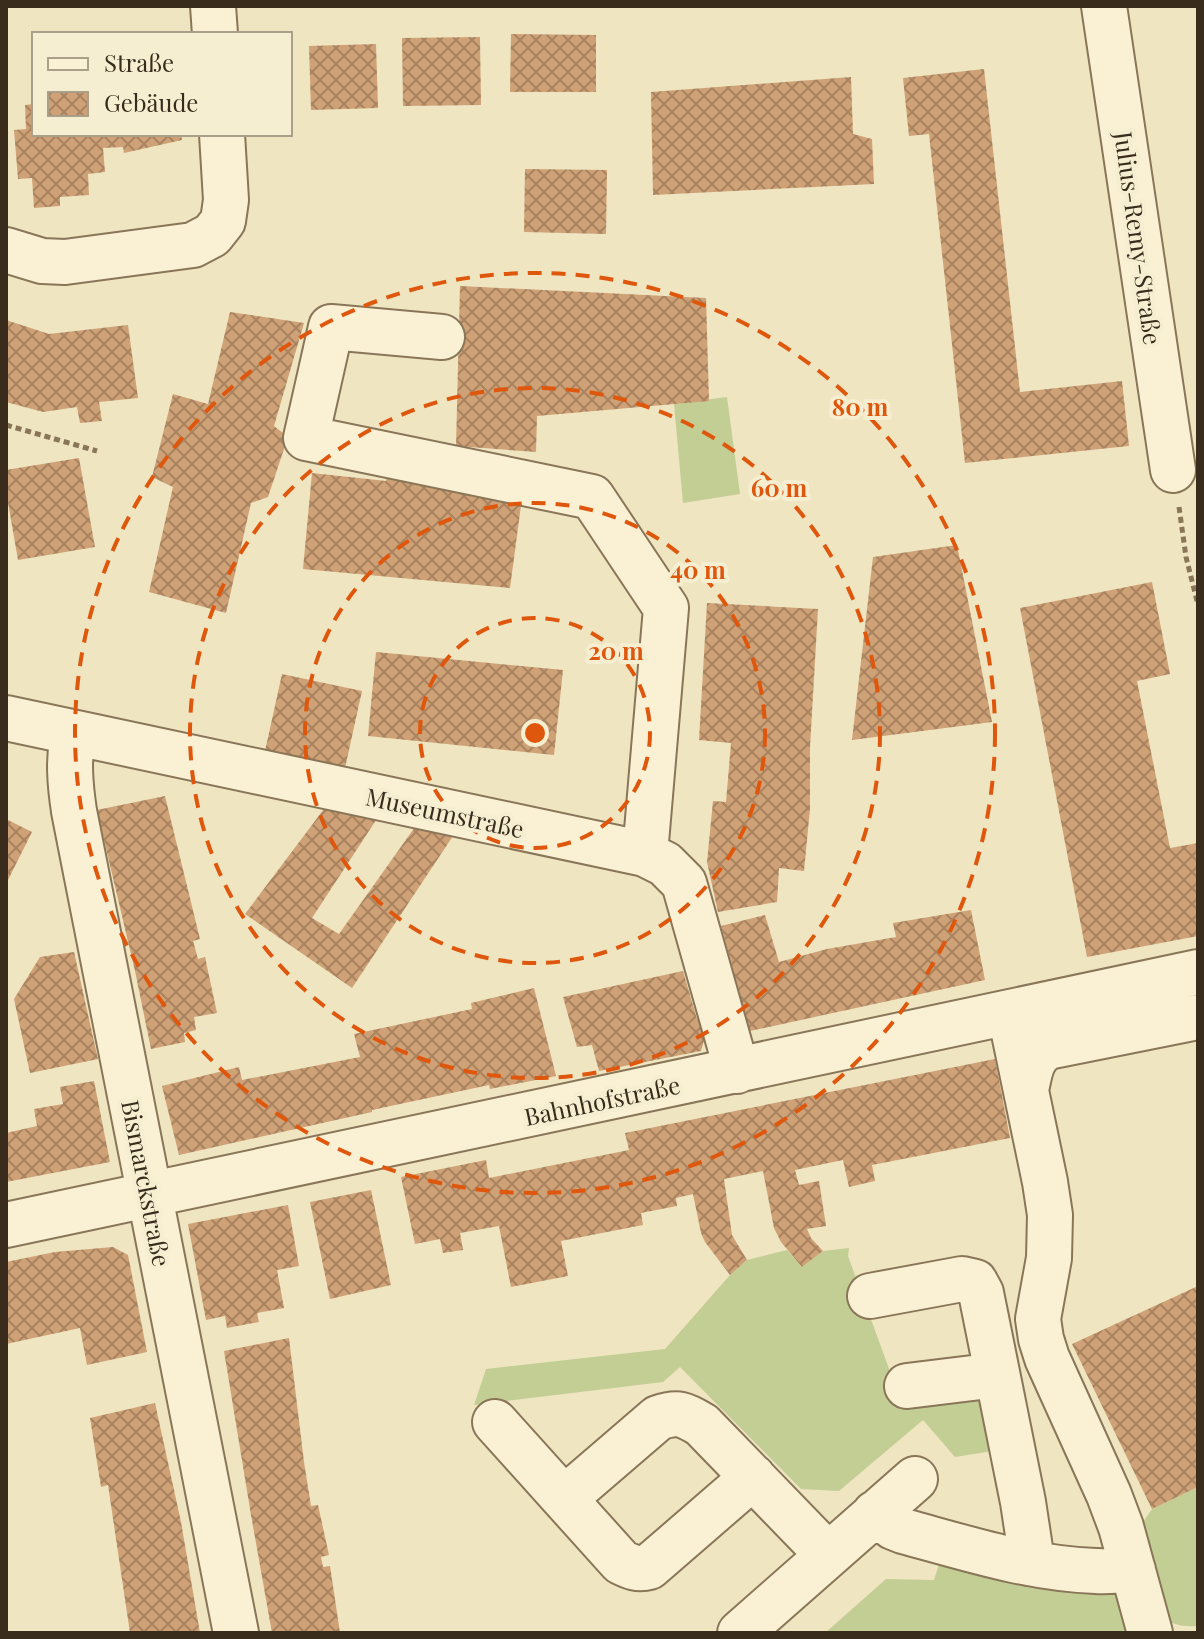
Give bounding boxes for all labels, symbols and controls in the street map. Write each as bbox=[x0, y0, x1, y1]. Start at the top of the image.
legend bbox=[32, 32, 292, 136]
text: Straße bbox=[104, 46, 174, 78]
text: Gebäude bbox=[104, 86, 199, 118]
street label: Julius-Remy-Straße bbox=[1108, 129, 1170, 347]
text: 80 m bbox=[832, 390, 888, 422]
text: 60 m bbox=[751, 471, 807, 503]
text: 40 m bbox=[670, 553, 726, 585]
text: 20 m bbox=[588, 634, 644, 666]
centre of rings bbox=[521, 719, 549, 747]
street label: Museumstraße bbox=[363, 780, 527, 844]
street label: Bahnhofstraße bbox=[521, 1068, 683, 1132]
street label: Bismarckstraße bbox=[115, 1097, 179, 1269]

